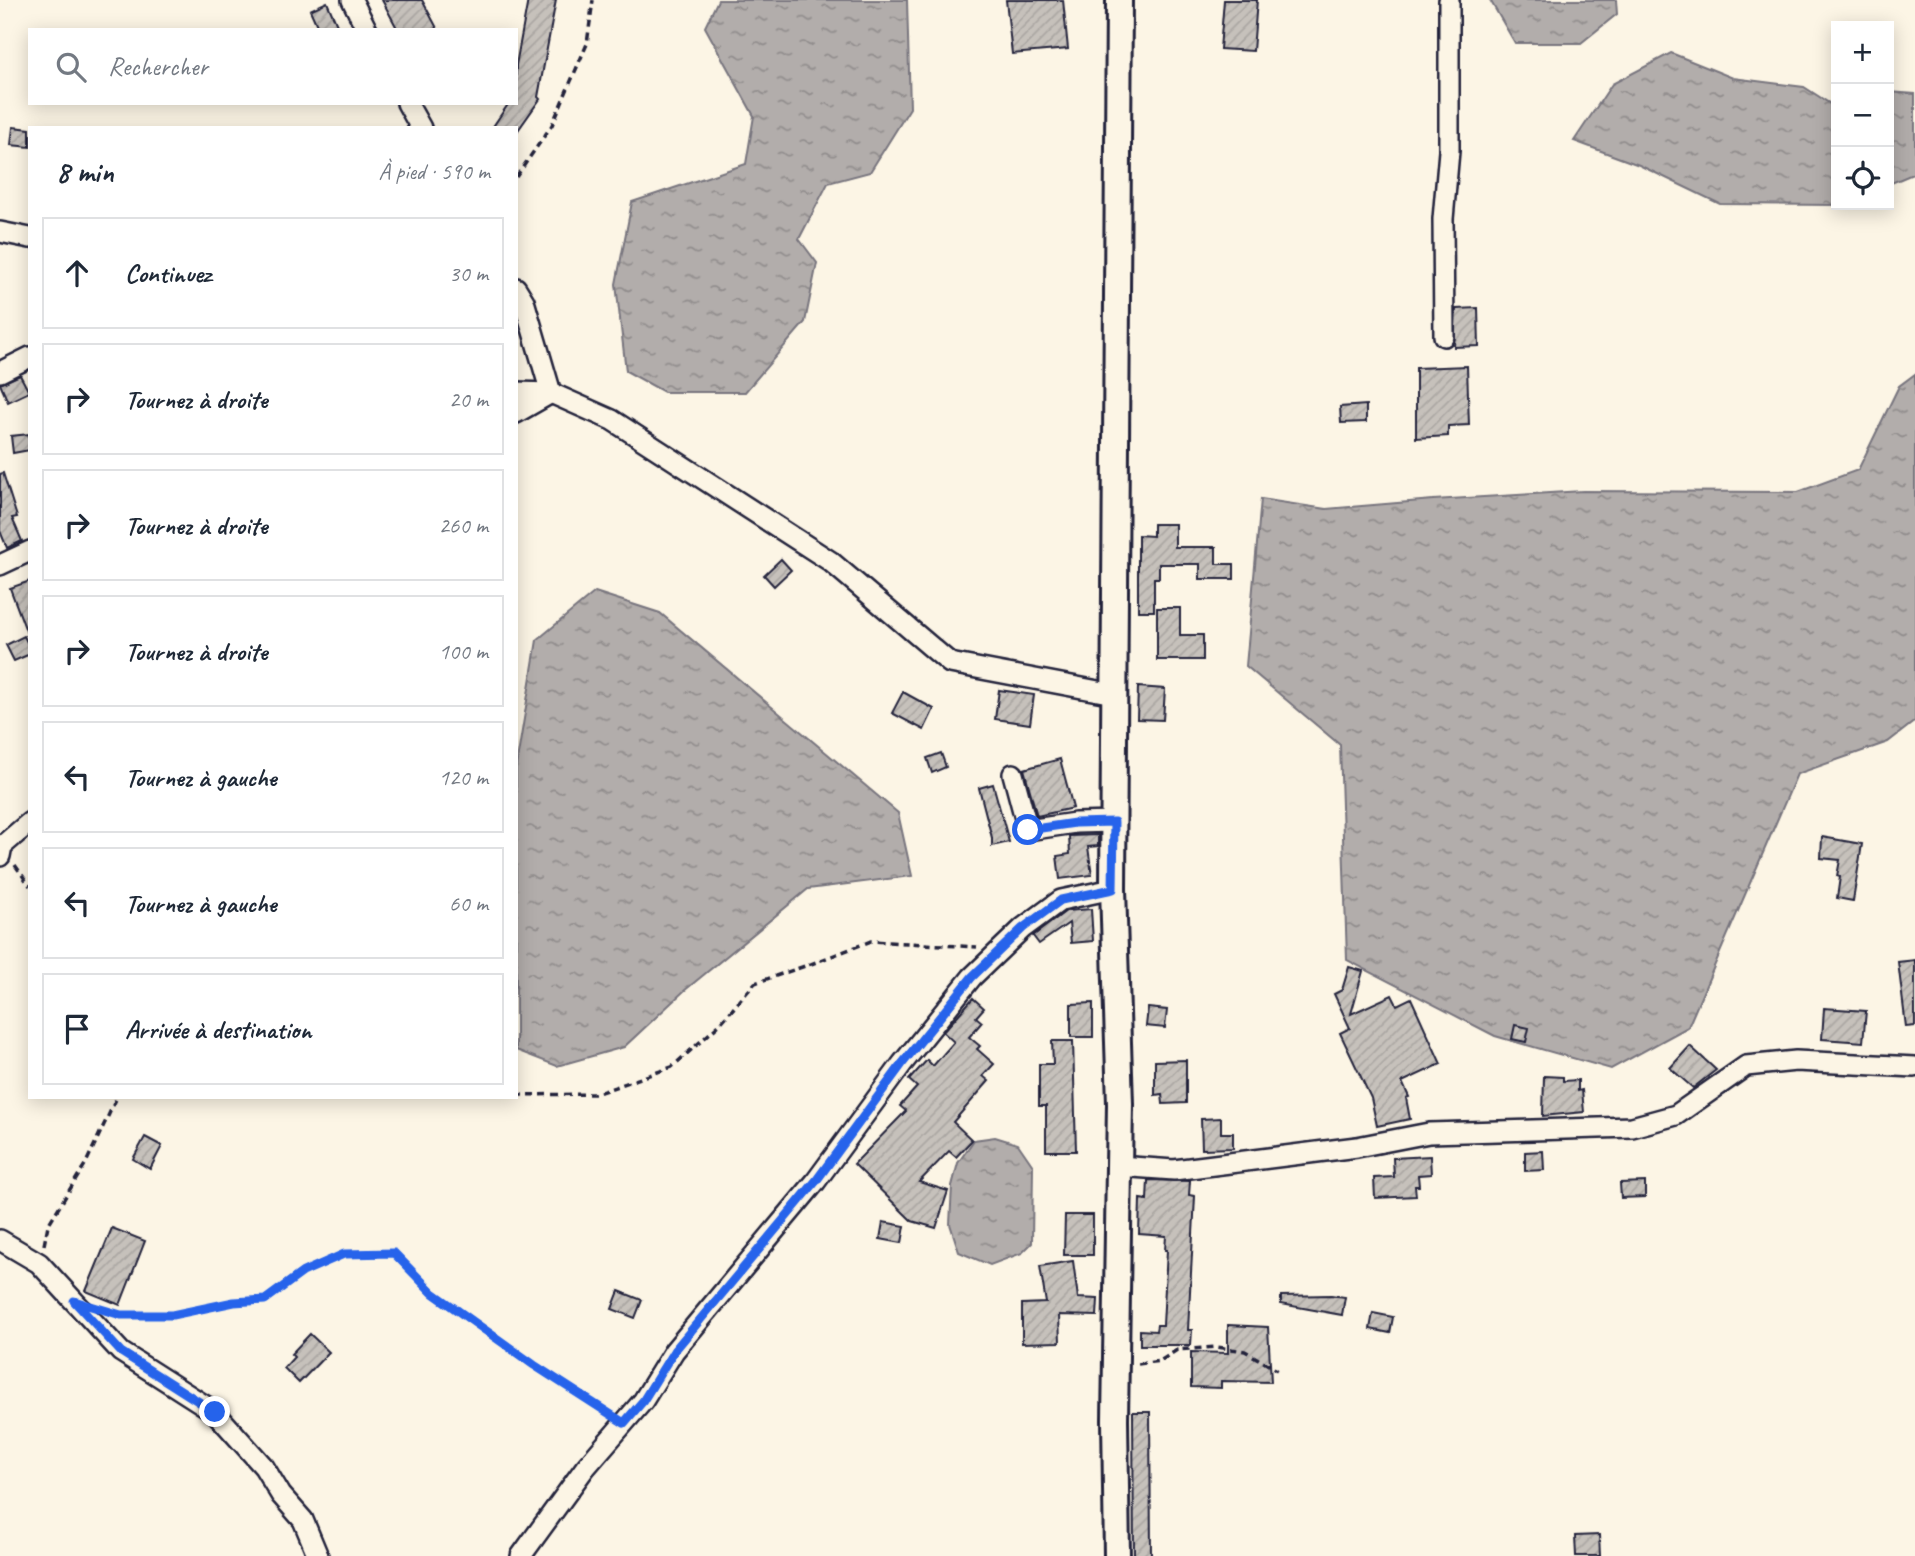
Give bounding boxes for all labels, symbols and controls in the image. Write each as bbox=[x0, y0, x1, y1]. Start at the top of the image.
map controls bbox=[1831, 21, 1894, 210]
button: + bbox=[1831, 21, 1894, 84]
search box bbox=[28, 28, 518, 105]
icon: search bbox=[52, 48, 90, 86]
text: Rechercher bbox=[108, 50, 208, 83]
button: − bbox=[1831, 84, 1894, 147]
button: locate bbox=[1831, 147, 1894, 210]
text: 8 min bbox=[56, 153, 113, 191]
text: À pied · 590 m bbox=[378, 157, 490, 186]
icon: ahead bbox=[58, 254, 96, 292]
text: Continuez bbox=[125, 257, 211, 290]
text: 30 m bbox=[449, 259, 488, 288]
icon: right bbox=[58, 380, 96, 418]
text: Tournez à droite bbox=[125, 383, 267, 416]
text: 20 m bbox=[449, 385, 488, 414]
icon: right bbox=[58, 506, 96, 544]
text: Tournez à droite bbox=[125, 509, 267, 542]
text: 260 m bbox=[439, 511, 488, 540]
icon: right bbox=[58, 632, 96, 670]
text: Tournez à droite bbox=[125, 635, 267, 668]
text: 100 m bbox=[439, 637, 488, 666]
icon: left bbox=[58, 758, 96, 796]
text: Tournez à gauche bbox=[125, 761, 276, 794]
text: 120 m bbox=[439, 763, 488, 792]
route start bbox=[1012, 814, 1043, 845]
icon: left bbox=[58, 884, 96, 922]
text: Tournez à gauche bbox=[125, 887, 276, 920]
text: 60 m bbox=[449, 889, 488, 918]
icon: arrive bbox=[58, 1010, 96, 1048]
text: Arrivée à destination bbox=[125, 1013, 311, 1046]
route end bbox=[199, 1396, 230, 1427]

